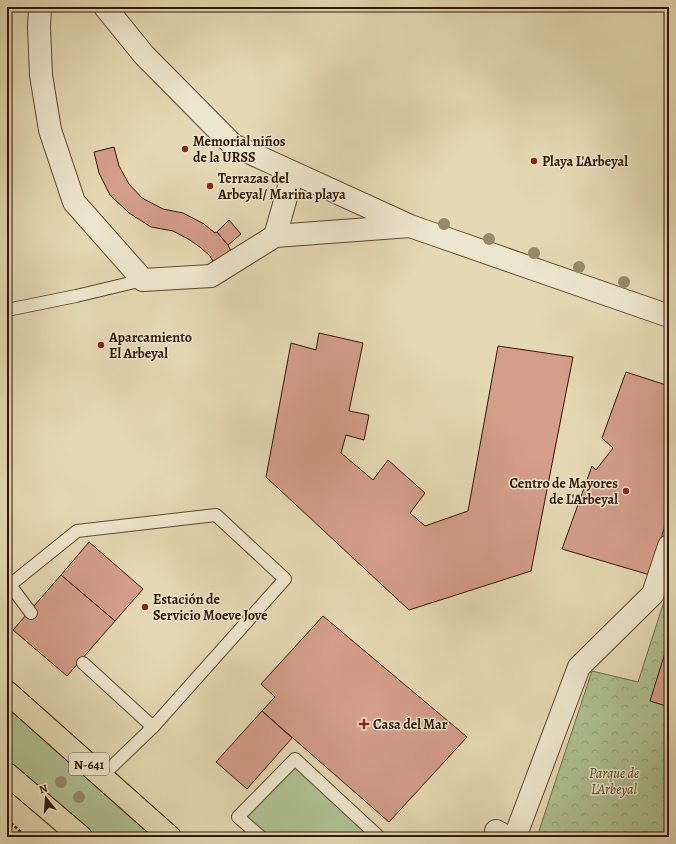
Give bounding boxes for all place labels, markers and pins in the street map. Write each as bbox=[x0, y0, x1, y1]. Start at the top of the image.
place label: Memorial niños de la URSS bbox=[193, 132, 286, 167]
marker: Memorial niños de la URSS bbox=[180, 144, 190, 154]
place label: Playa L'Arbeyal bbox=[542, 152, 628, 171]
marker: Playa L'Arbeyal bbox=[529, 156, 539, 166]
place label: Terrazas del Arbeyal/ Marina playa bbox=[217, 169, 346, 204]
marker: Terrazas del Arbeyal/ Marina playa bbox=[205, 181, 215, 191]
place label: Aparcamiento El Arbeyal bbox=[108, 328, 192, 363]
marker: Aparcamiento El Arbeyal bbox=[96, 340, 106, 350]
place label: Centro de Mayores de L'Arbeyal bbox=[509, 474, 618, 509]
marker: Centro de Mayores de L'Arbeyal bbox=[621, 486, 631, 496]
place label: Estación de Servicio Moeve Jove bbox=[153, 590, 268, 625]
marker: Estación de Servicio Moeve Jove bbox=[140, 602, 150, 612]
place label: Casa del Mar bbox=[373, 715, 448, 734]
marker: Casa del Mar bbox=[358, 718, 370, 730]

